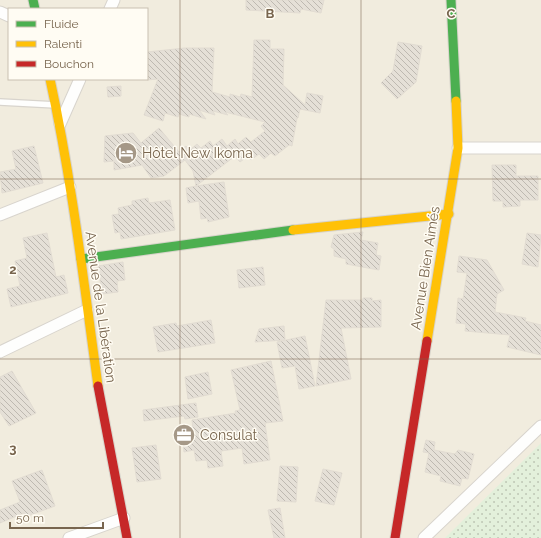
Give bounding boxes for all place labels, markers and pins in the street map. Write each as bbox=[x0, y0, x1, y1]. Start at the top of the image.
hotel icon: Hôtel New Ikoma bbox=[113, 140, 139, 166]
place label: Hôtel New Ikoma bbox=[142, 145, 253, 161]
office icon: Consulat bbox=[171, 422, 197, 448]
place label: Consulat bbox=[200, 427, 258, 443]

